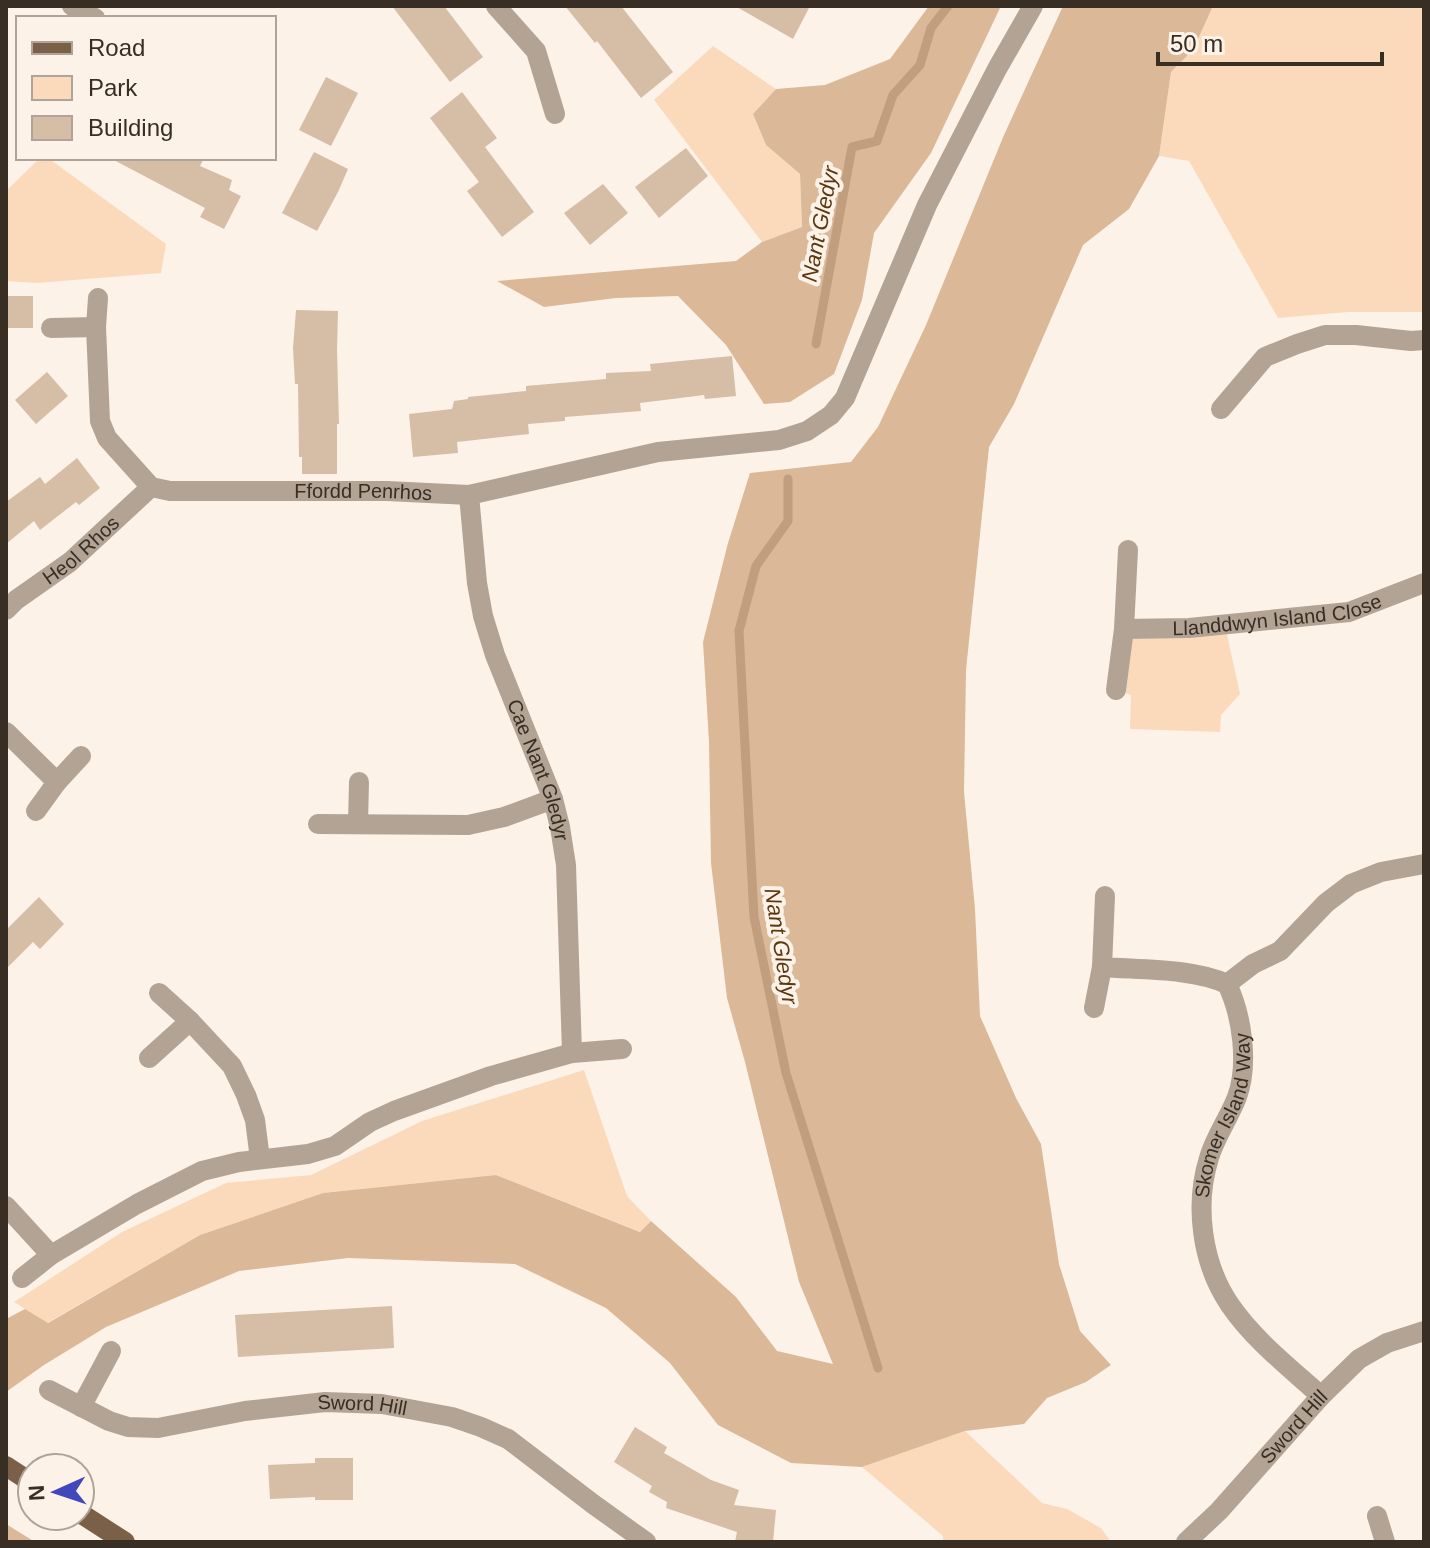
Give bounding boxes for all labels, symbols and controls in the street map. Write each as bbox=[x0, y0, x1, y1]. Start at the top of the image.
legend bbox=[16, 16, 276, 160]
scale bar bbox=[1158, 16, 1382, 66]
text: 50 m bbox=[1170, 30, 1223, 57]
text: Road bbox=[88, 34, 145, 61]
text: Park bbox=[88, 74, 138, 101]
text: Building bbox=[88, 114, 173, 141]
water label: Nant Gledyr bbox=[797, 162, 844, 284]
street label: Ffordd Penrhos bbox=[294, 480, 433, 504]
street label: Heol Rhos bbox=[38, 511, 123, 589]
street label: Llanddwyn Island Close bbox=[1172, 590, 1385, 639]
street label: Cae Nant Gledyr bbox=[503, 696, 573, 843]
water label: Nant Gledyr bbox=[759, 886, 803, 1008]
street label: Skomer Island Way bbox=[1191, 1032, 1254, 1199]
street label: Sword Hill bbox=[1256, 1385, 1332, 1468]
street label: Sword Hill bbox=[316, 1390, 409, 1419]
north arrow bbox=[16, 1452, 96, 1532]
text: N bbox=[24, 1484, 49, 1502]

